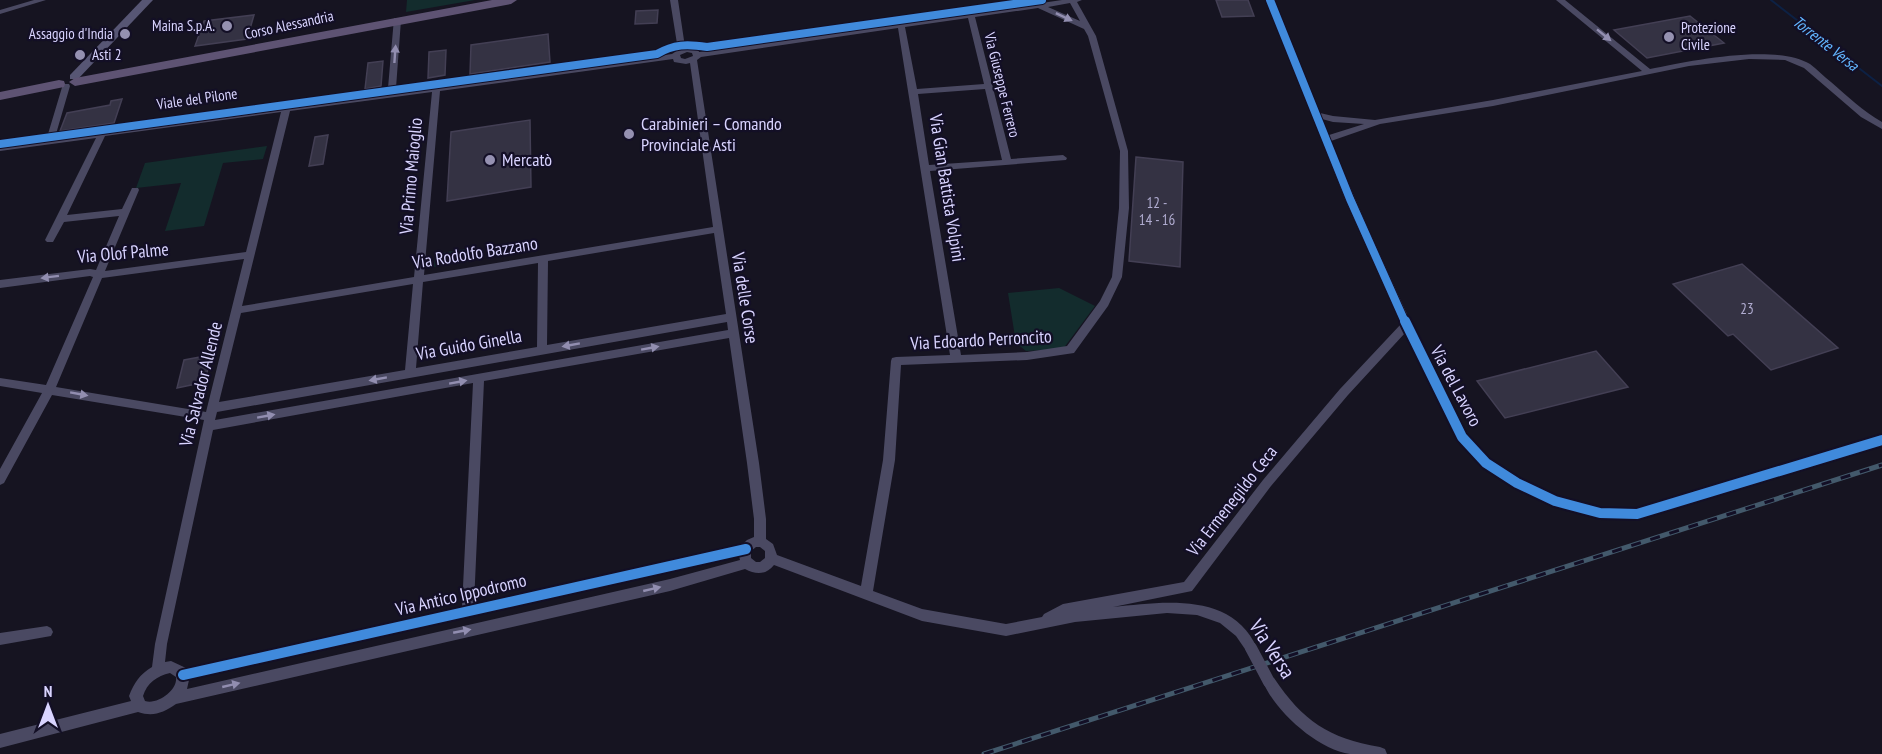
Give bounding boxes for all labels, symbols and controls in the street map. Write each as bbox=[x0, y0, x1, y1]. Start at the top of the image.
street label: Corso Alessandria bbox=[243, 6, 335, 43]
water label: Torrente Versa bbox=[1789, 11, 1864, 76]
one-way arrow bbox=[1056, 13, 1073, 22]
place label: Maina S.p.A. bbox=[152, 16, 215, 35]
place label: Protezione Civile bbox=[1681, 18, 1736, 54]
marker: Maina S.p.A. bbox=[220, 19, 234, 33]
place label: Assaggio d'India bbox=[29, 24, 113, 43]
marker: Assaggio d'India bbox=[118, 27, 132, 41]
one-way arrow bbox=[1596, 28, 1611, 41]
street label: Via Giuseppe Ferrero bbox=[980, 29, 1025, 139]
marker: Protezione Civile bbox=[1662, 30, 1676, 44]
place label: Asti 2 bbox=[92, 45, 121, 64]
one-way arrow bbox=[390, 45, 400, 64]
marker: Asti 2 bbox=[73, 48, 87, 62]
street label: Viale del Pilone bbox=[154, 83, 238, 114]
place label: Carabinieri – Comando Provinciale Asti bbox=[641, 112, 782, 156]
street label: Via Gian Battista Volpini bbox=[924, 112, 971, 263]
street label: Via Primo Maioglio bbox=[394, 116, 427, 236]
marker: Carabinieri – Comando Provinciale Asti bbox=[622, 127, 636, 141]
place label: Mercatò bbox=[502, 148, 552, 171]
marker: Mercatò bbox=[483, 153, 497, 167]
house number: 12 - 14 - 16 bbox=[1139, 193, 1176, 229]
street label: Via Rodolfo Bazzano bbox=[410, 231, 539, 274]
street label: Via Olof Palme bbox=[75, 237, 170, 268]
street label: Via delle Corse bbox=[727, 250, 764, 345]
one-way arrow bbox=[40, 272, 59, 282]
house number: 23 bbox=[1740, 299, 1754, 318]
street label: Via Salvador Allende bbox=[174, 319, 227, 450]
street label: Via Guido Ginella bbox=[413, 324, 524, 365]
street label: Via Edoardo Perroncito bbox=[909, 324, 1052, 355]
street label: Via del Lavoro bbox=[1425, 340, 1487, 430]
one-way arrow bbox=[561, 341, 580, 350]
one-way arrow bbox=[640, 343, 659, 352]
one-way arrow bbox=[369, 375, 388, 384]
one-way arrow bbox=[448, 377, 467, 386]
one-way arrow bbox=[69, 390, 88, 399]
one-way arrow bbox=[256, 411, 275, 420]
street label: Via Ermenegildo Ceca bbox=[1181, 441, 1282, 561]
street label: Via Antico Ippodromo bbox=[392, 568, 529, 621]
one-way arrow bbox=[643, 583, 661, 593]
street label: Via Versa bbox=[1243, 613, 1302, 683]
one-way arrow bbox=[452, 626, 471, 635]
north arrow bbox=[18, 676, 78, 736]
one-way arrow bbox=[222, 680, 241, 689]
text: N bbox=[44, 681, 52, 701]

